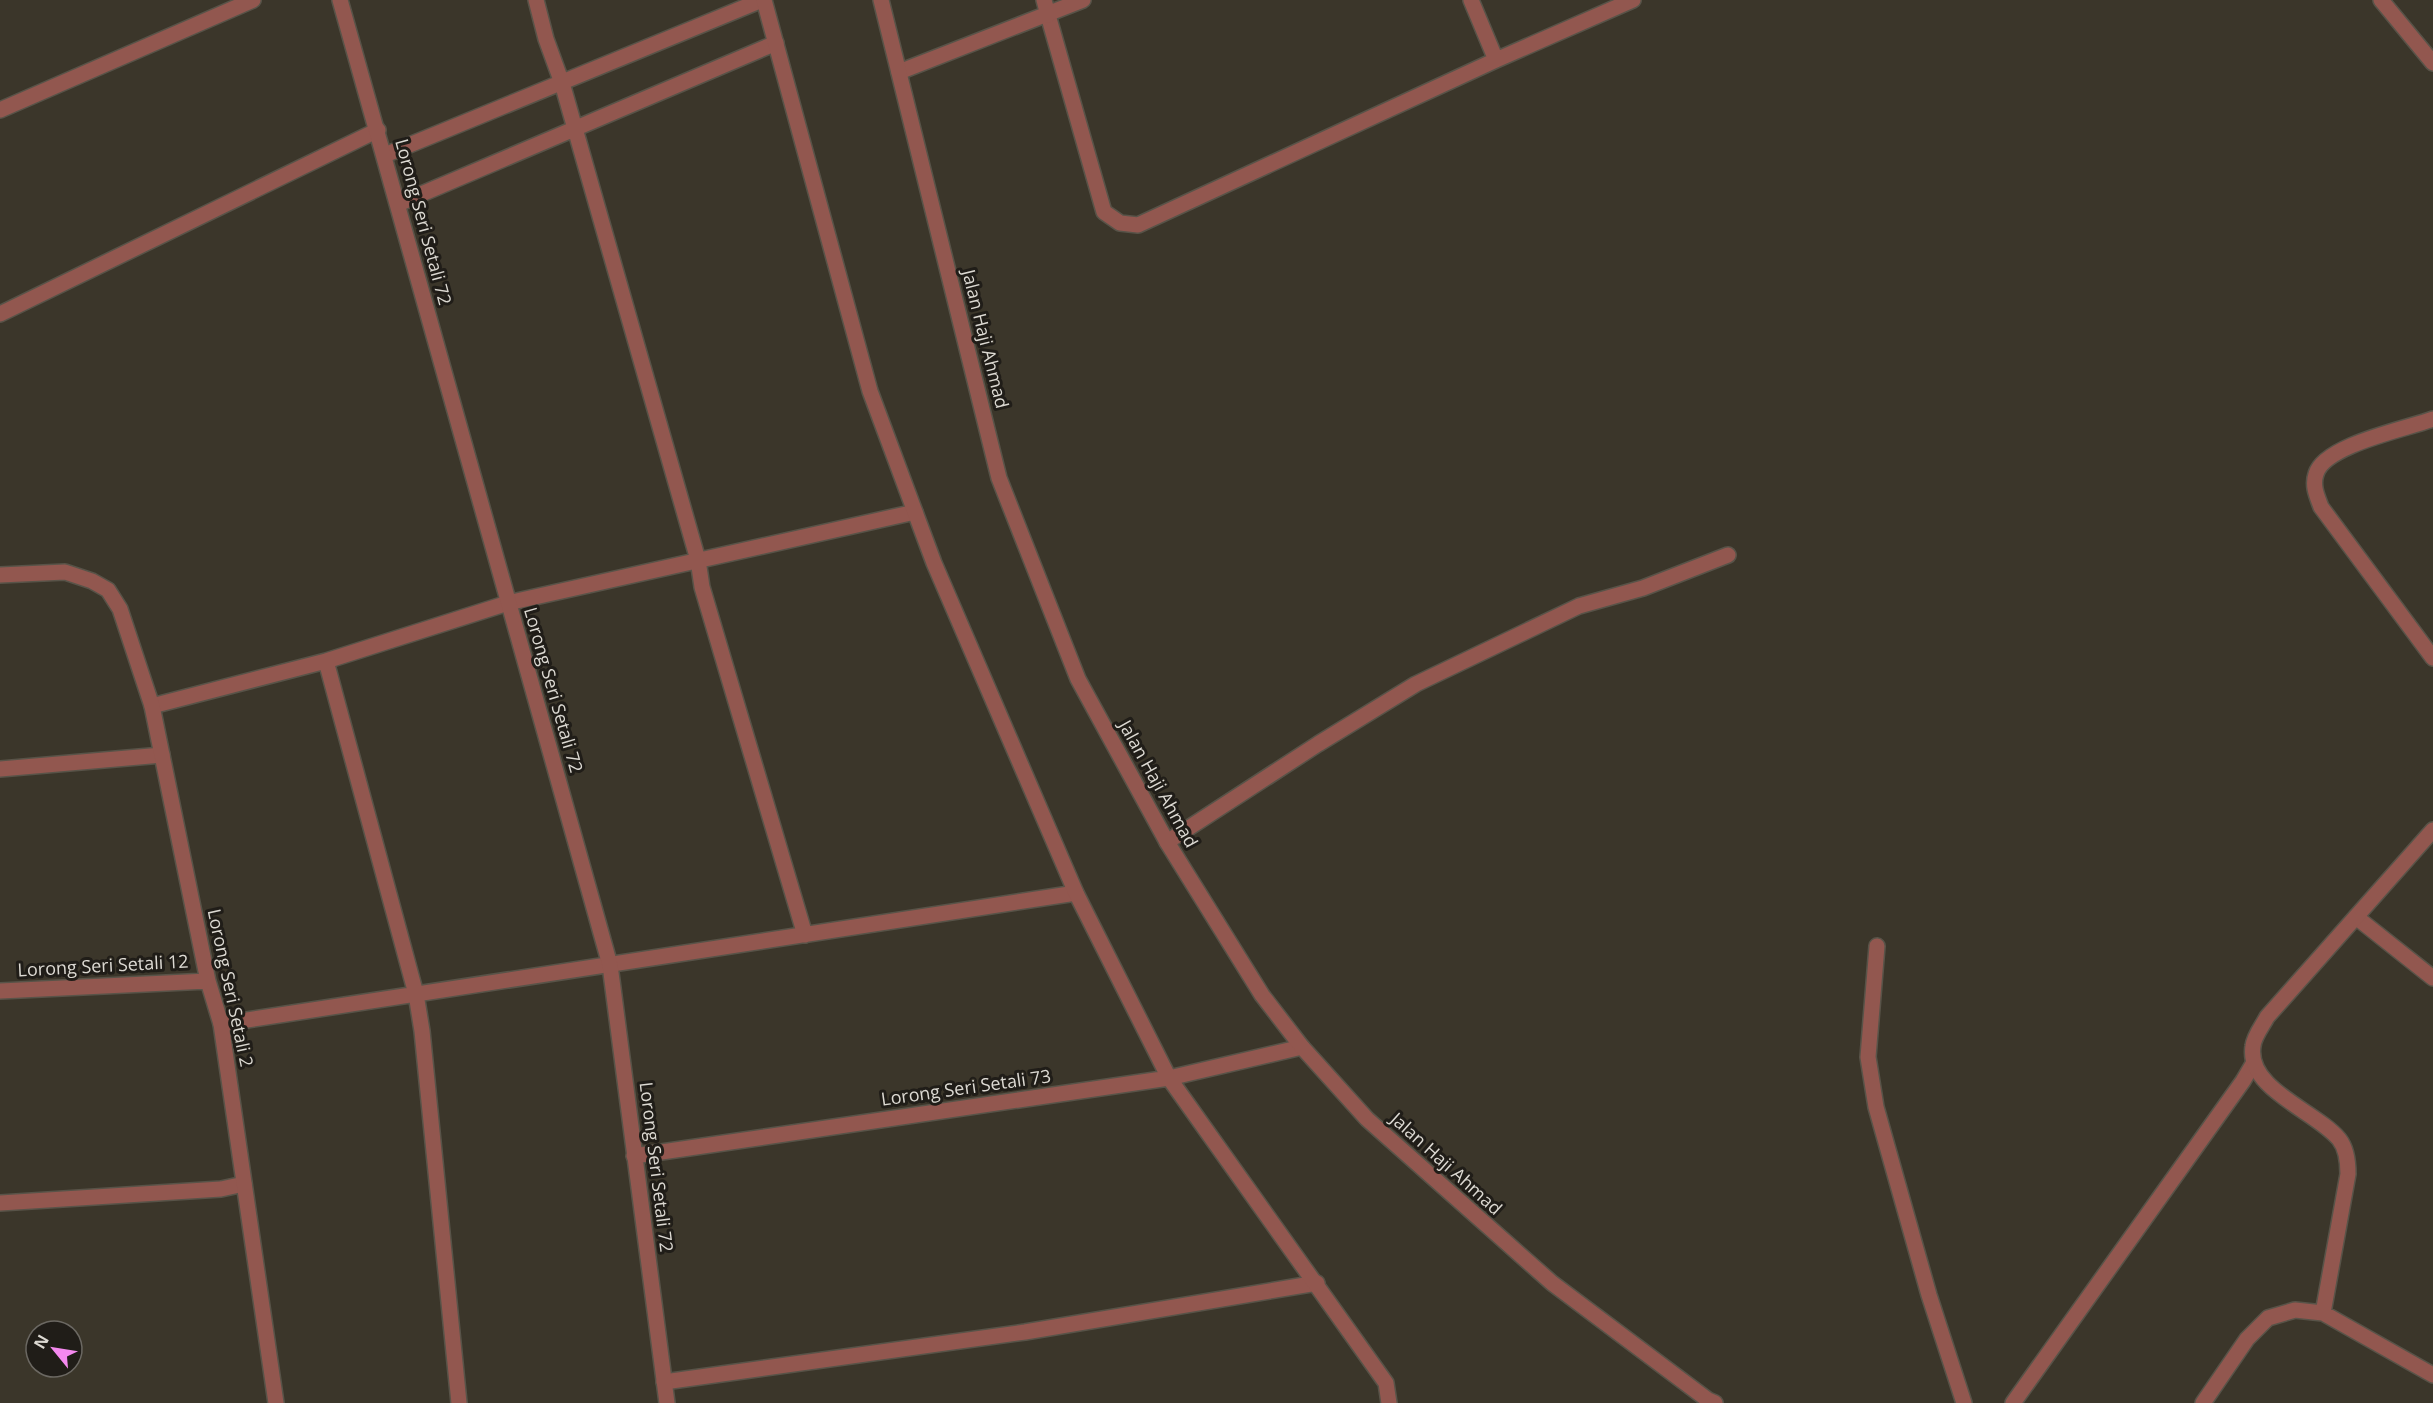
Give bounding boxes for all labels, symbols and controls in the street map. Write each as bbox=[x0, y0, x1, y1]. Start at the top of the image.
street label: Lorong Seri Setali 72 bbox=[390, 136, 458, 308]
street label: Jalan Haji Ahmad bbox=[957, 265, 1015, 411]
street label: Lorong Seri Setali 72 bbox=[519, 604, 589, 775]
street label: Jalan Haji Ahmad bbox=[1113, 714, 1204, 852]
street label: Lorong Seri Setali 2 bbox=[203, 907, 259, 1069]
street label: Lorong Seri Setali 12 bbox=[17, 949, 189, 981]
street label: Lorong Seri Setali 73 bbox=[879, 1063, 1052, 1111]
street label: Lorong Seri Setali 72 bbox=[635, 1080, 679, 1253]
street label: Jalan Haji Ahmad bbox=[1384, 1105, 1508, 1220]
north arrow bbox=[24, 1319, 84, 1379]
text: N bbox=[28, 1330, 54, 1353]

